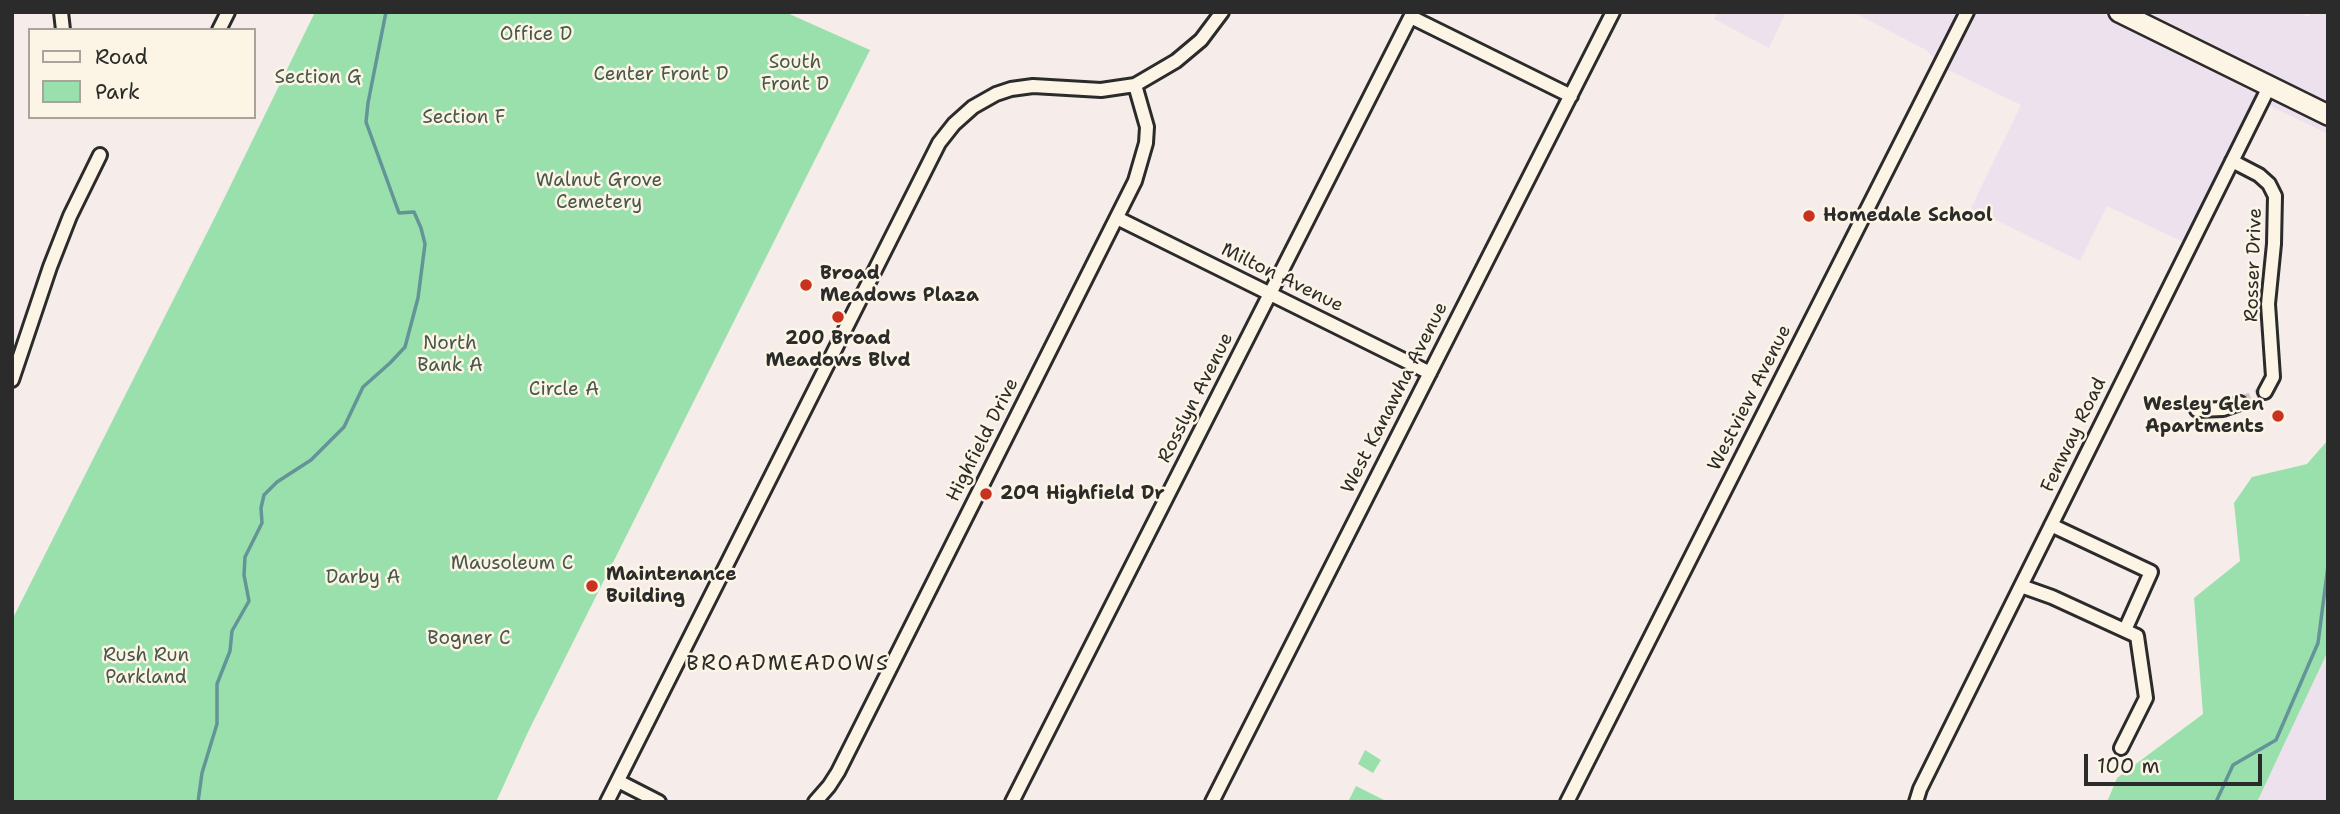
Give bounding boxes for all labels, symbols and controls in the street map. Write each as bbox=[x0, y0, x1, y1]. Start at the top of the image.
park label: Office D bbox=[500, 24, 572, 46]
legend bbox=[28, 28, 256, 119]
text: Road bbox=[95, 43, 148, 71]
park label: South Front D bbox=[761, 52, 829, 96]
park label: Center Front D bbox=[594, 64, 728, 86]
park label: Section G bbox=[275, 67, 361, 89]
text: Park bbox=[95, 78, 140, 106]
park label: Section F bbox=[422, 107, 506, 129]
park label: Walnut Grove Cemetery bbox=[536, 170, 662, 214]
place label: Homedale School bbox=[1823, 205, 1992, 227]
street label: Rosser Drive bbox=[2241, 207, 2267, 323]
marker: Homedale School bbox=[1801, 208, 1817, 224]
street label: Milton Avenue bbox=[1217, 239, 1347, 317]
place label: Broad Meadows Plaza bbox=[820, 263, 979, 307]
marker: Broad Meadows Plaza bbox=[798, 277, 814, 293]
street label: West Kanawha Avenue bbox=[1337, 299, 1453, 497]
marker: 200 Broad Meadows Blvd bbox=[830, 309, 846, 325]
street label: Westview Avenue bbox=[1703, 321, 1797, 475]
place label: 200 Broad Meadows Blvd bbox=[765, 328, 911, 372]
street label: Rosslyn Avenue bbox=[1153, 329, 1239, 467]
park label: North Bank A bbox=[417, 333, 483, 377]
street label: Highfield Drive bbox=[942, 374, 1024, 506]
street label: Fenway Road bbox=[2036, 374, 2112, 496]
park label: Circle A bbox=[529, 379, 599, 401]
place label: Wesley Glen Apartments bbox=[2143, 394, 2264, 438]
marker: Wesley Glen Apartments bbox=[2270, 408, 2286, 424]
place label: 209 Highfield Dr bbox=[1000, 483, 1165, 505]
marker: 209 Highfield Dr bbox=[978, 486, 994, 502]
park label: Mausoleum C bbox=[451, 553, 573, 575]
place label: Maintenance Building bbox=[606, 564, 737, 608]
park label: Darby A bbox=[326, 567, 400, 589]
marker: Maintenance Building bbox=[584, 578, 600, 594]
park label: Bogner C bbox=[427, 628, 511, 650]
park label: Rush Run Parkland bbox=[103, 645, 189, 689]
district label: BROADMEADOWS bbox=[688, 652, 888, 678]
scale bar bbox=[2088, 740, 2266, 784]
text: 100 m bbox=[2097, 752, 2160, 780]

